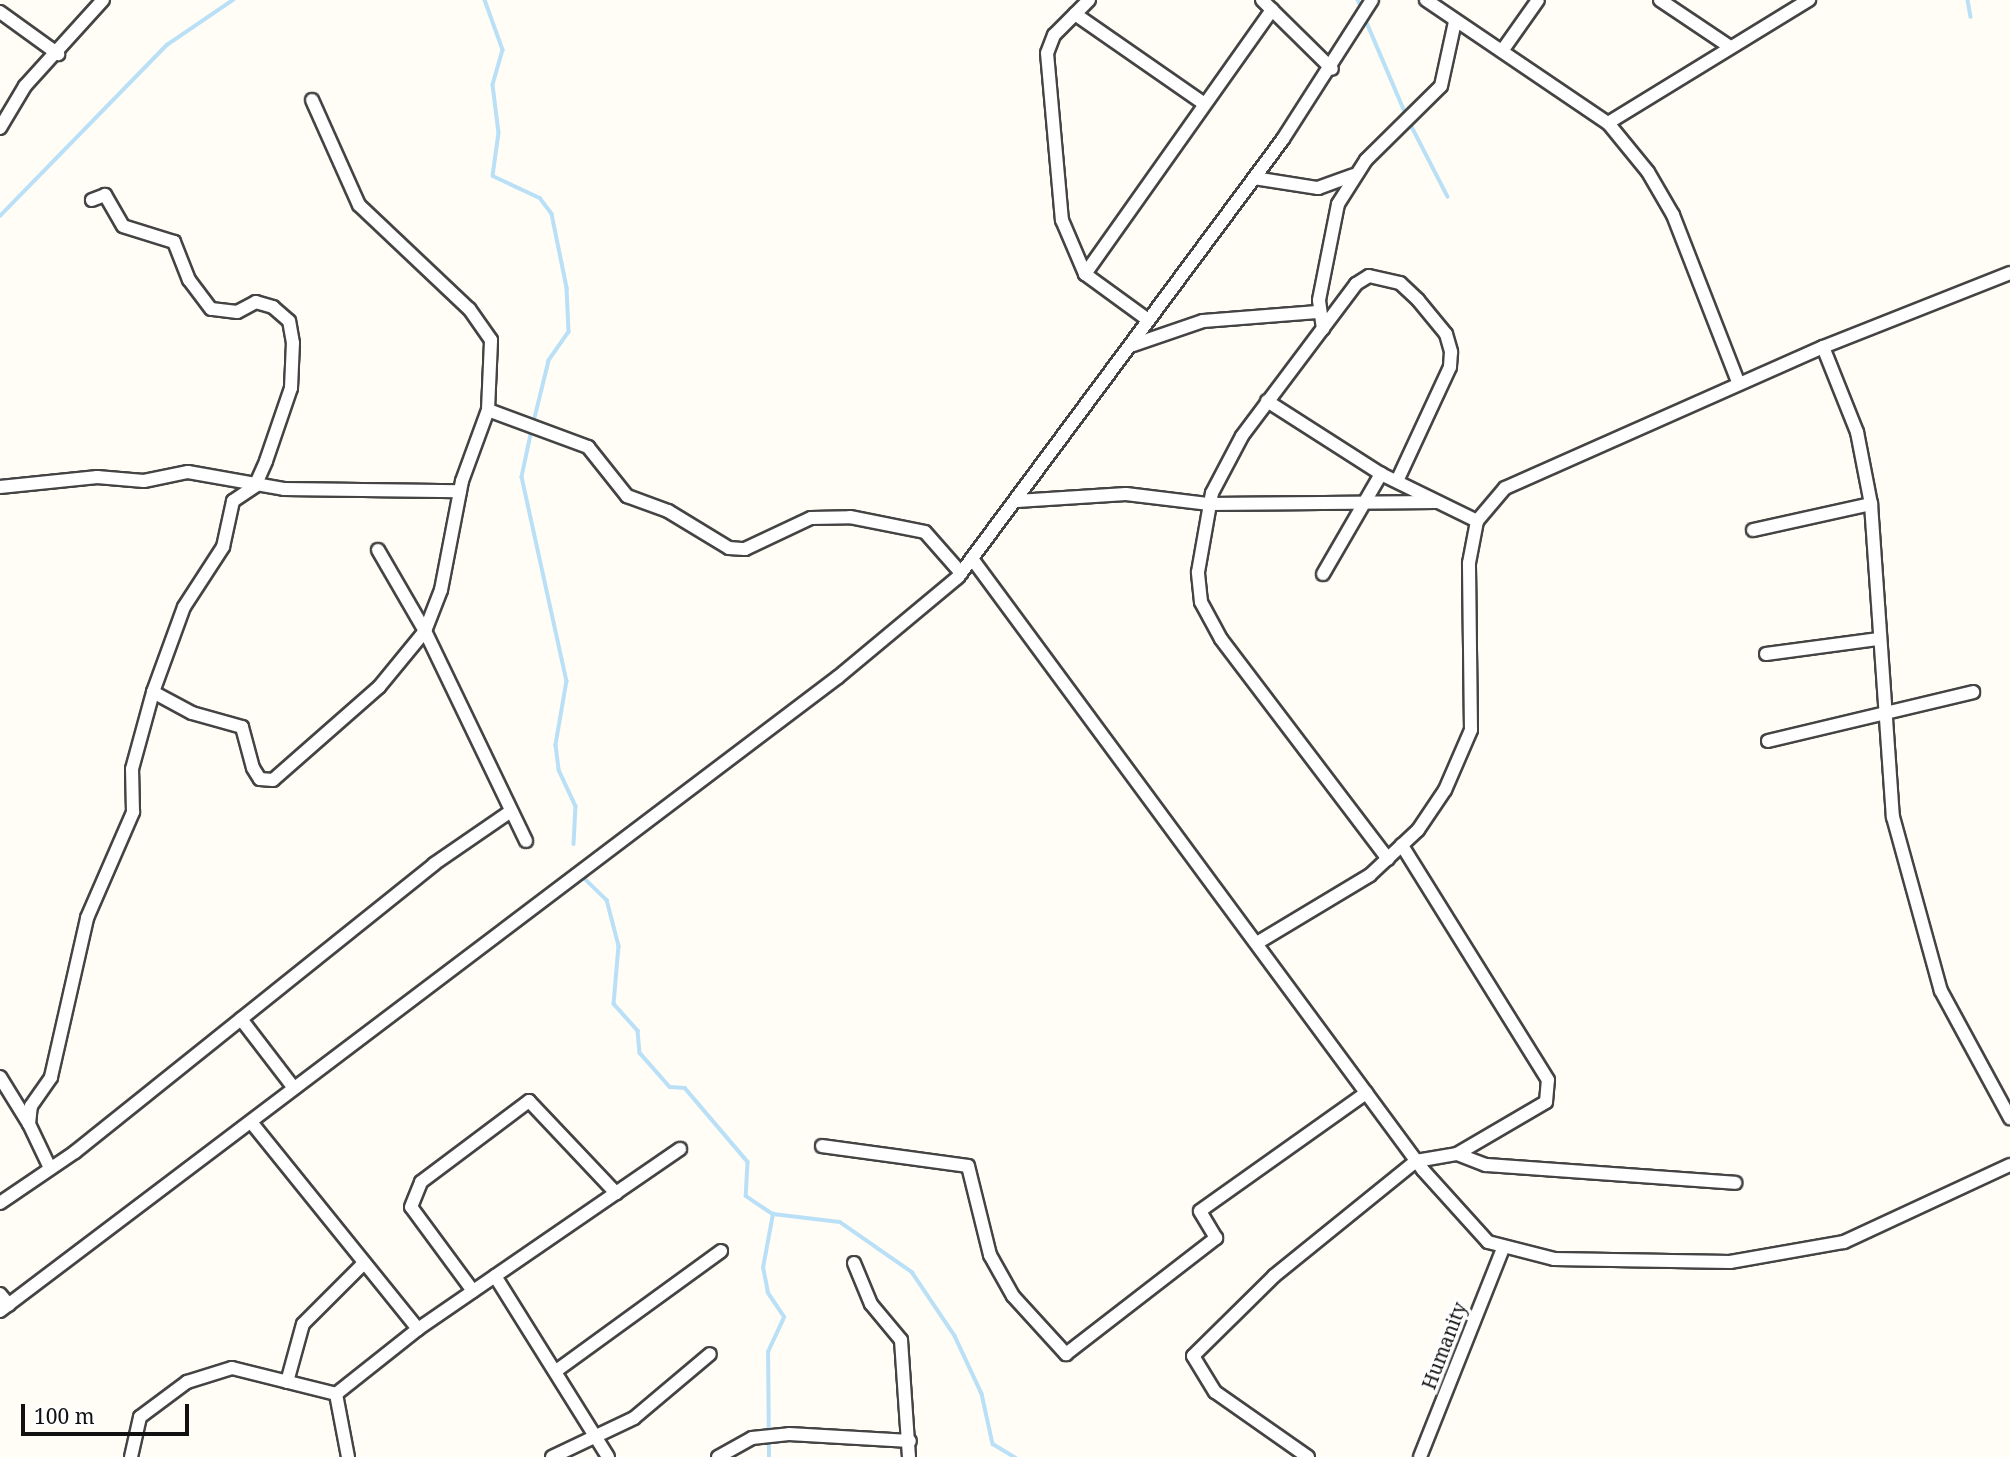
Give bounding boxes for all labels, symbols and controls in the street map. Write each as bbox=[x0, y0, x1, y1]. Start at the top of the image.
street label: Humanity bbox=[1418, 1299, 1472, 1393]
scale bar bbox=[24, 1390, 192, 1434]
text: 100 m bbox=[34, 1402, 95, 1430]

